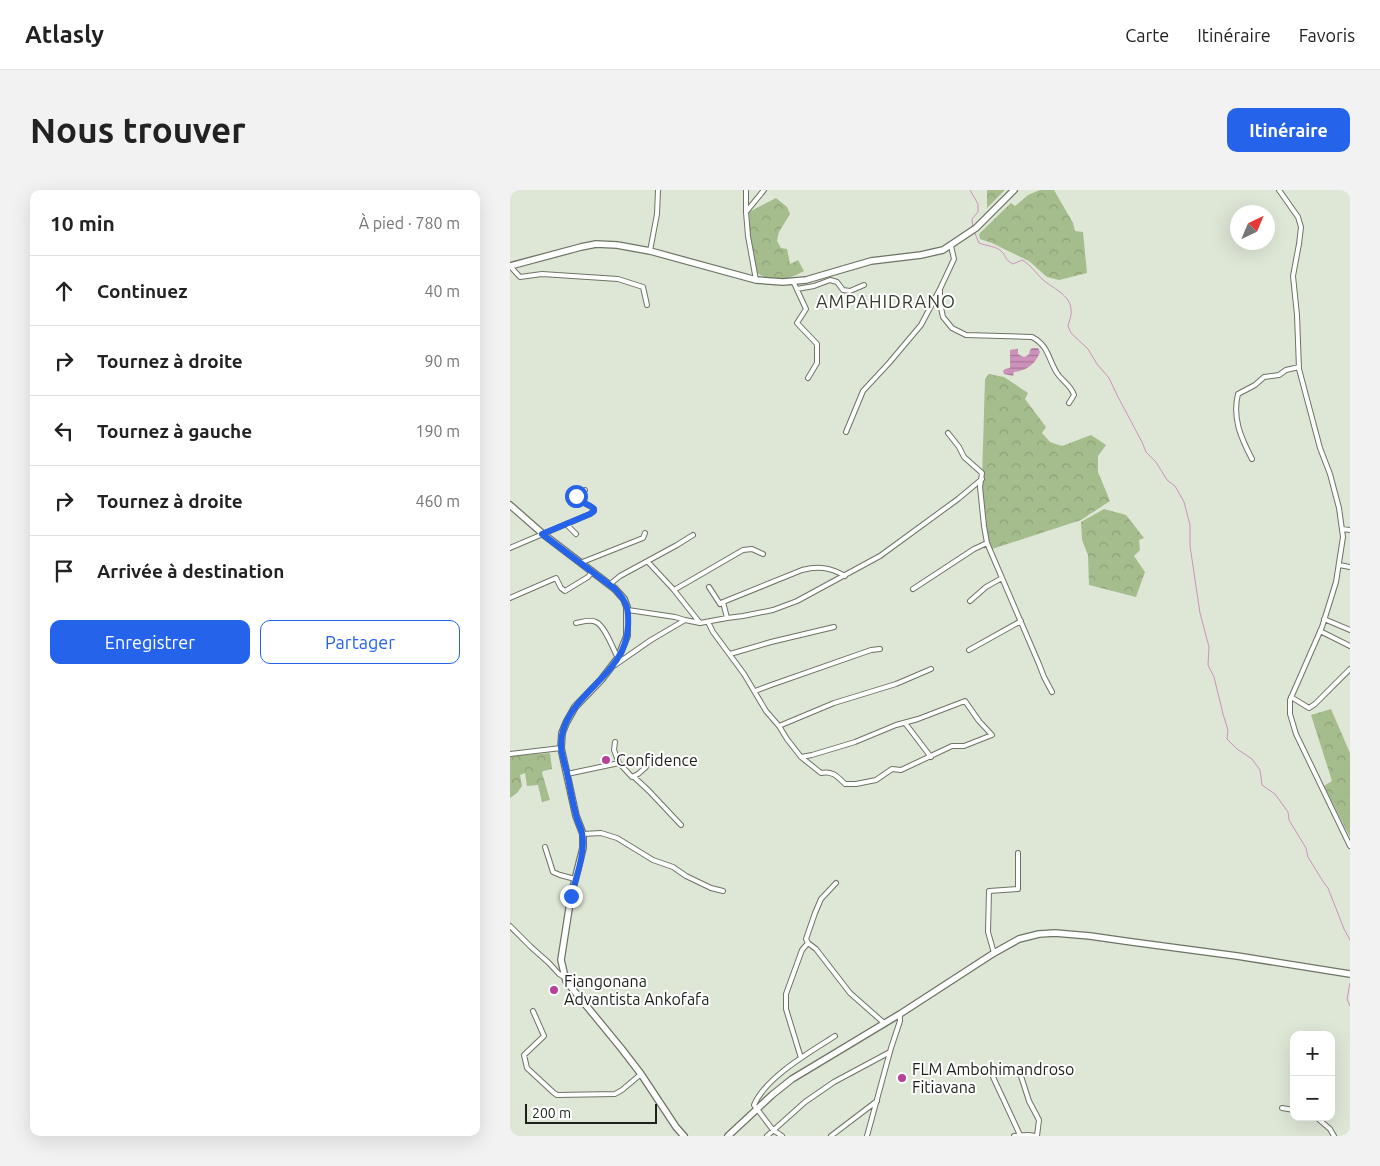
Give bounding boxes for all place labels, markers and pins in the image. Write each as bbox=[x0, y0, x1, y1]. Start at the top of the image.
place label: Confidence bbox=[616, 751, 698, 769]
marker: Confidence bbox=[600, 754, 612, 766]
place label: Fiangonana Advantista Ankofafa bbox=[564, 972, 709, 1008]
marker: Fiangonana Advantista Ankofafa bbox=[548, 984, 560, 996]
place label: FLM Ambohimandroso Fitiavana bbox=[912, 1060, 1074, 1096]
marker: FLM Ambohimandroso Fitiavana bbox=[896, 1072, 908, 1084]

